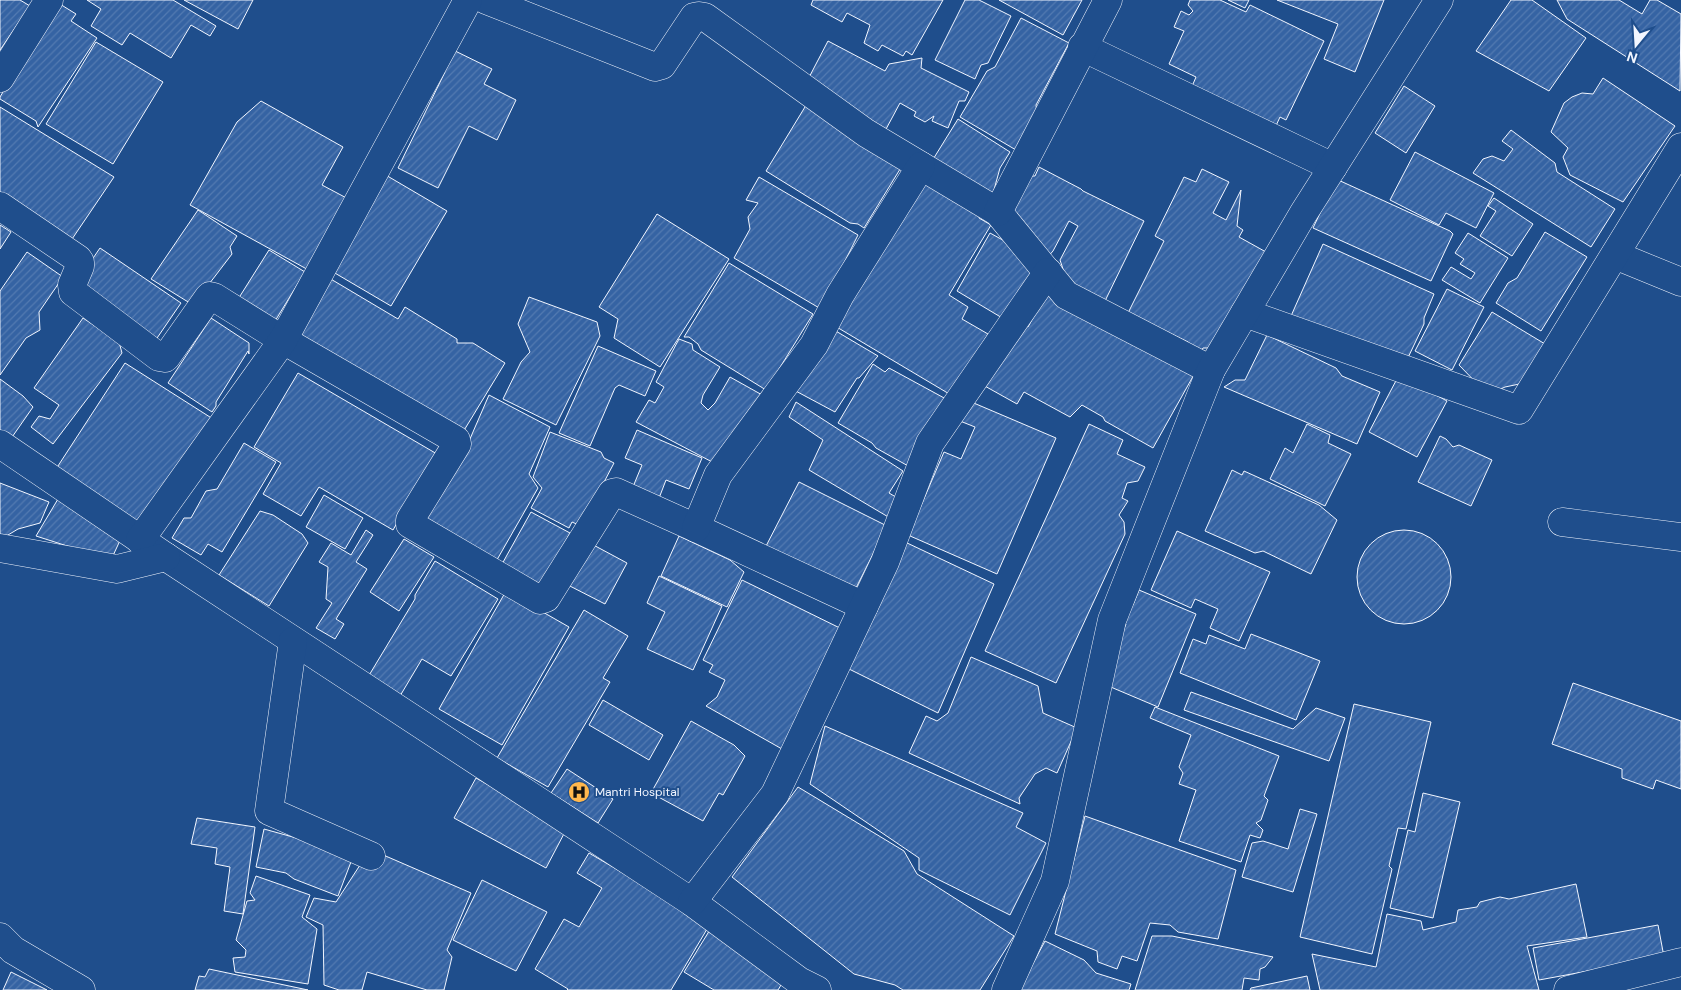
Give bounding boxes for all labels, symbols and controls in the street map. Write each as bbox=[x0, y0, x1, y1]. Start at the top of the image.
north arrow bbox=[1611, 20, 1661, 70]
text: N bbox=[1624, 47, 1640, 68]
hospital icon: Mantri Hospital bbox=[567, 780, 591, 804]
place label: Mantri Hospital bbox=[595, 784, 679, 800]

